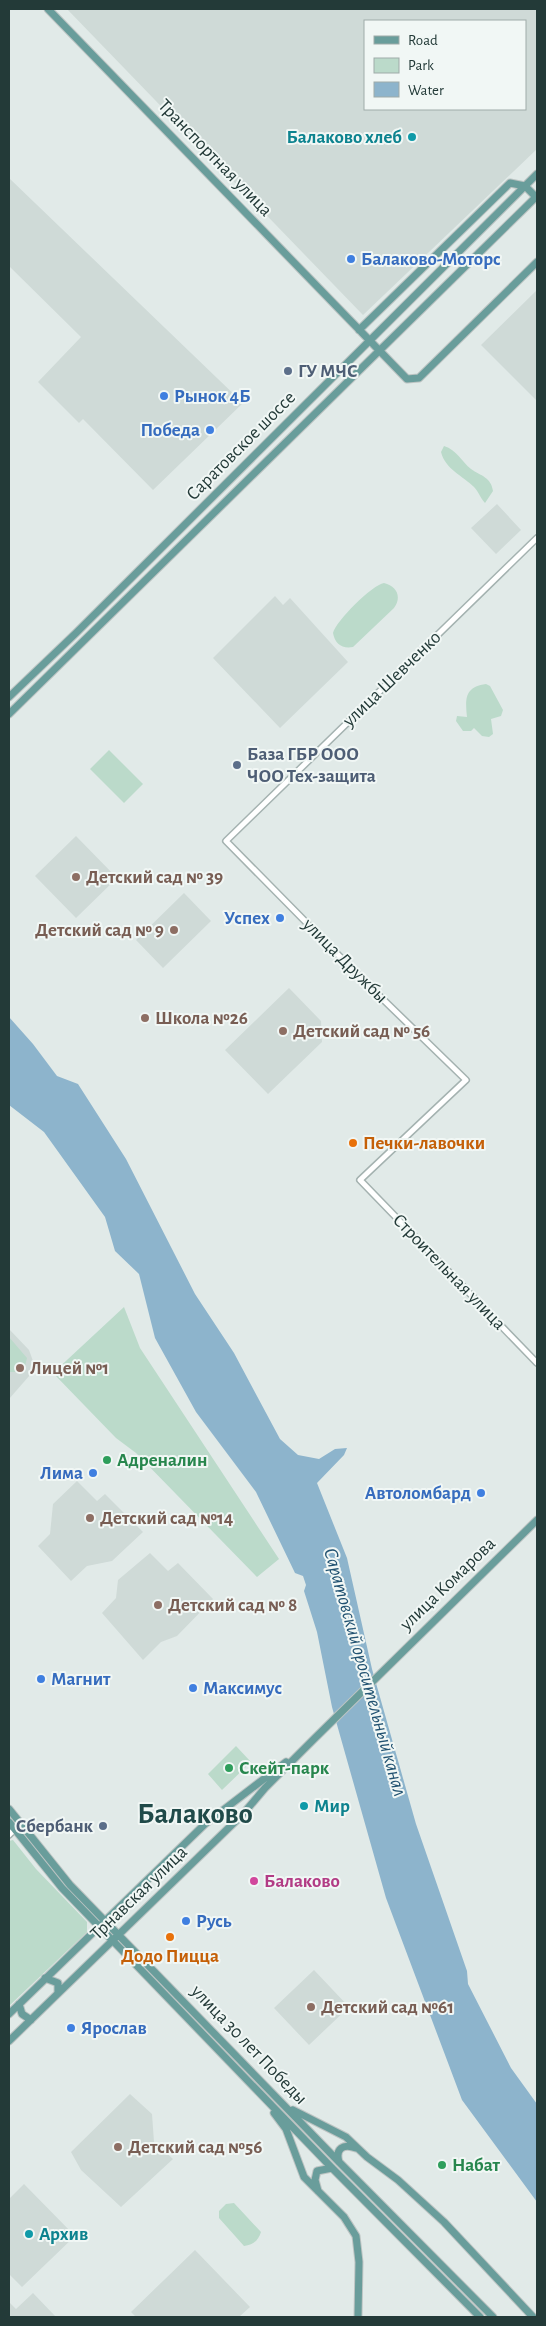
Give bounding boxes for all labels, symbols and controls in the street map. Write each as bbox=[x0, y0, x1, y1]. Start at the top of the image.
legend bbox=[364, 20, 526, 110]
text: Road bbox=[408, 33, 438, 48]
text: Park bbox=[408, 58, 434, 73]
text: Water bbox=[408, 83, 444, 98]
street label: Транспортная улица bbox=[154, 96, 276, 221]
place label: Балаково хлеб bbox=[286, 128, 402, 147]
marker: Балаково хлеб bbox=[406, 131, 418, 143]
place label: Балаково-Моторс bbox=[361, 250, 501, 269]
marker: Балаково-Моторс bbox=[345, 253, 357, 265]
place label: ГУ МЧС bbox=[298, 362, 358, 381]
marker: ГУ МЧС bbox=[282, 365, 294, 377]
place label: Рынок 4Б bbox=[174, 387, 251, 406]
street label: Саратовское шоссе bbox=[183, 388, 299, 504]
marker: Рынок 4Б bbox=[158, 390, 170, 402]
place label: Победа bbox=[140, 421, 200, 440]
marker: Победа bbox=[204, 424, 216, 436]
street label: улица Шевченко bbox=[339, 628, 445, 731]
place label: База ГБР ООО ЧОО Тех-защита bbox=[247, 745, 376, 786]
marker: База ГБР ООО ЧОО Тех-защита bbox=[231, 759, 243, 771]
place label: Детский сад № 39 bbox=[86, 868, 223, 887]
marker: Детский сад № 39 bbox=[70, 871, 82, 883]
place label: Успех bbox=[224, 909, 270, 928]
marker: Успех bbox=[274, 912, 286, 924]
street label: улица Дружбы bbox=[298, 914, 391, 1007]
place label: Детский сад № 9 bbox=[35, 921, 164, 940]
marker: Детский сад № 9 bbox=[168, 924, 180, 936]
place label: Школа №26 bbox=[155, 1009, 248, 1028]
marker: Школа №26 bbox=[139, 1012, 151, 1024]
place label: Детский сад № 56 bbox=[293, 1022, 430, 1041]
marker: Детский сад № 56 bbox=[277, 1025, 289, 1037]
place label: Печки-лавочки bbox=[363, 1134, 485, 1153]
marker: Печки-лавочки bbox=[347, 1137, 359, 1149]
street label: Строительная улица bbox=[389, 1210, 509, 1334]
place label: Лицей №1 bbox=[30, 1359, 109, 1378]
marker: Лицей №1 bbox=[14, 1362, 26, 1374]
place label: Адреналин bbox=[117, 1451, 207, 1470]
marker: Адреналин bbox=[101, 1454, 113, 1466]
place label: Лима bbox=[40, 1464, 83, 1483]
marker: Лима bbox=[87, 1467, 99, 1479]
place label: Автоломбард bbox=[365, 1484, 471, 1503]
marker: Автоломбард bbox=[475, 1487, 487, 1499]
place label: Детский сад №14 bbox=[100, 1509, 234, 1528]
marker: Детский сад №14 bbox=[84, 1512, 96, 1524]
street label: улица Комарова bbox=[396, 1534, 500, 1635]
water label: Саратовский оросительный канал bbox=[320, 1545, 410, 1799]
place label: Детский сад № 8 bbox=[168, 1596, 297, 1615]
marker: Детский сад № 8 bbox=[152, 1599, 164, 1611]
place label: Магнит bbox=[51, 1670, 111, 1689]
marker: Магнит bbox=[35, 1673, 47, 1685]
place label: Максимус bbox=[203, 1679, 282, 1698]
marker: Максимус bbox=[187, 1682, 199, 1694]
place label: Скейт-парк bbox=[239, 1759, 330, 1778]
marker: Скейт-парк bbox=[223, 1762, 235, 1774]
place label: Мир bbox=[314, 1797, 350, 1816]
district label: Балаково bbox=[137, 1800, 253, 1829]
marker: Мир bbox=[298, 1800, 310, 1812]
place label: Сбербанк bbox=[16, 1817, 94, 1836]
marker: Сбербанк bbox=[97, 1820, 109, 1832]
street label: Трнавская улица bbox=[87, 1842, 191, 1944]
place label: Балаково bbox=[264, 1872, 340, 1891]
marker: Балаково bbox=[248, 1875, 260, 1887]
place label: Русь bbox=[196, 1912, 232, 1931]
marker: Русь bbox=[180, 1915, 192, 1927]
marker: Додо Пицца bbox=[164, 1931, 176, 1943]
place label: Додо Пицца bbox=[121, 1947, 219, 1966]
street label: улица 30 лет Победы bbox=[187, 1981, 311, 2108]
place label: Детский сад №61 bbox=[321, 1998, 454, 2017]
marker: Детский сад №61 bbox=[305, 2001, 317, 2013]
place label: Ярослав bbox=[81, 2019, 147, 2038]
marker: Ярослав bbox=[65, 2022, 77, 2034]
place label: Детский сад №56 bbox=[128, 2138, 262, 2157]
marker: Детский сад №56 bbox=[112, 2141, 124, 2153]
place label: Набат bbox=[452, 2156, 501, 2175]
marker: Набат bbox=[436, 2159, 448, 2171]
place label: Архив bbox=[39, 2225, 88, 2244]
marker: Архив bbox=[23, 2228, 35, 2240]

